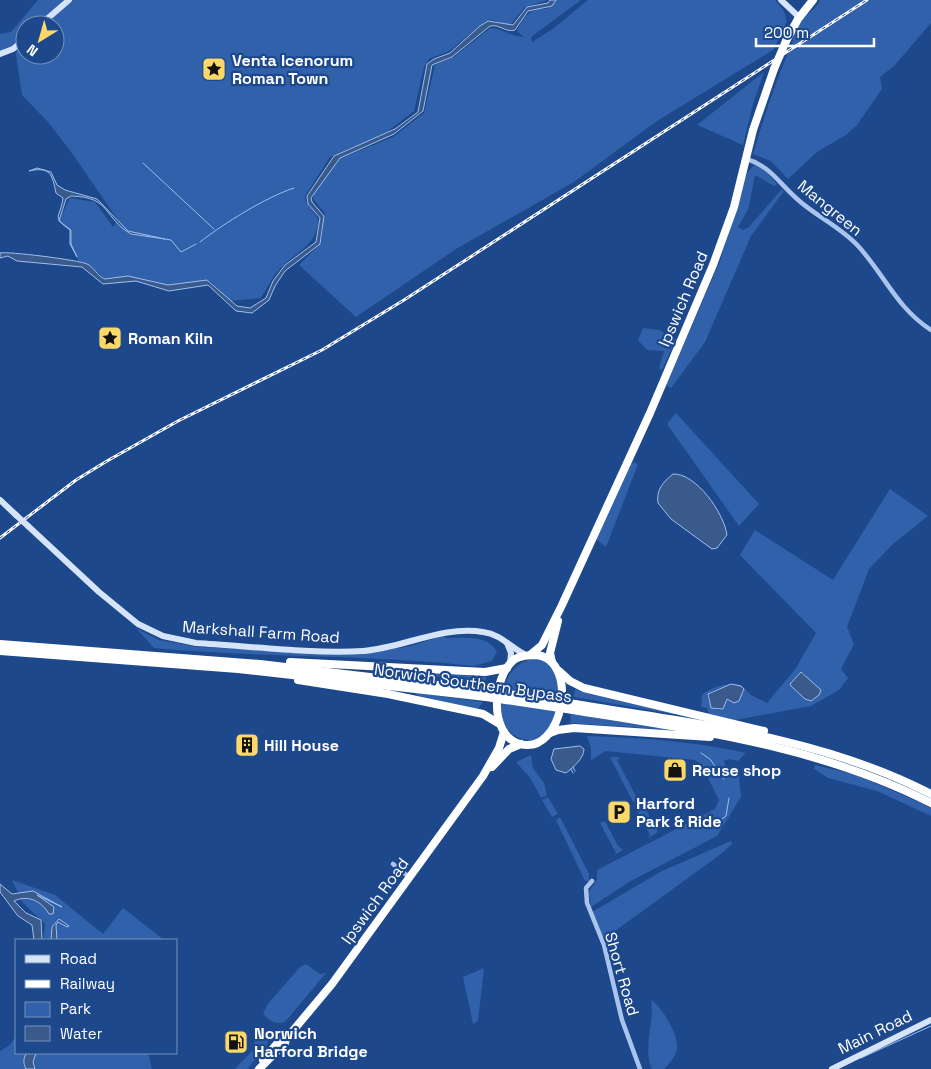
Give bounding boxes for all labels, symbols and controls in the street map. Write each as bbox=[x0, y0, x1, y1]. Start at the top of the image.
north arrow bbox=[15, 15, 65, 65]
scale bar bbox=[756, 15, 874, 47]
text: 200 m bbox=[764, 23, 809, 42]
text: N bbox=[23, 40, 41, 60]
place label: Venta Icenorum Roman Town bbox=[232, 50, 353, 89]
place icon: Venta Icenorum Roman Town bbox=[201, 56, 227, 82]
street label: Mangreen bbox=[793, 175, 867, 241]
street label: Ipswich Road bbox=[653, 248, 713, 350]
place icon: Roman Kiln bbox=[97, 325, 123, 351]
place label: Roman Kiln bbox=[128, 328, 213, 349]
street label: Markshall Farm Road bbox=[182, 616, 340, 648]
street label: Norwich Southern Bypass bbox=[373, 659, 573, 707]
building icon: Hill House bbox=[234, 732, 260, 758]
place label: Hill House bbox=[264, 735, 339, 756]
shop icon: Reuse shop bbox=[662, 757, 688, 783]
place label: Reuse shop bbox=[692, 760, 781, 781]
place label: Harford Park & Ride bbox=[636, 793, 722, 832]
parking icon: Harford Park & Ride bbox=[606, 799, 632, 825]
street label: Ipswich Road bbox=[337, 854, 413, 948]
street label: Short Road bbox=[600, 930, 644, 1018]
legend bbox=[15, 939, 178, 1054]
text: Road bbox=[60, 949, 97, 968]
text: Railway bbox=[60, 974, 115, 993]
text: Park bbox=[60, 999, 91, 1018]
street label: Main Road bbox=[834, 1005, 916, 1059]
place label: Norwich Harford Bridge bbox=[254, 1023, 368, 1062]
text: Water bbox=[60, 1024, 103, 1043]
fuel station icon: Norwich Harford Bridge bbox=[223, 1029, 249, 1055]

